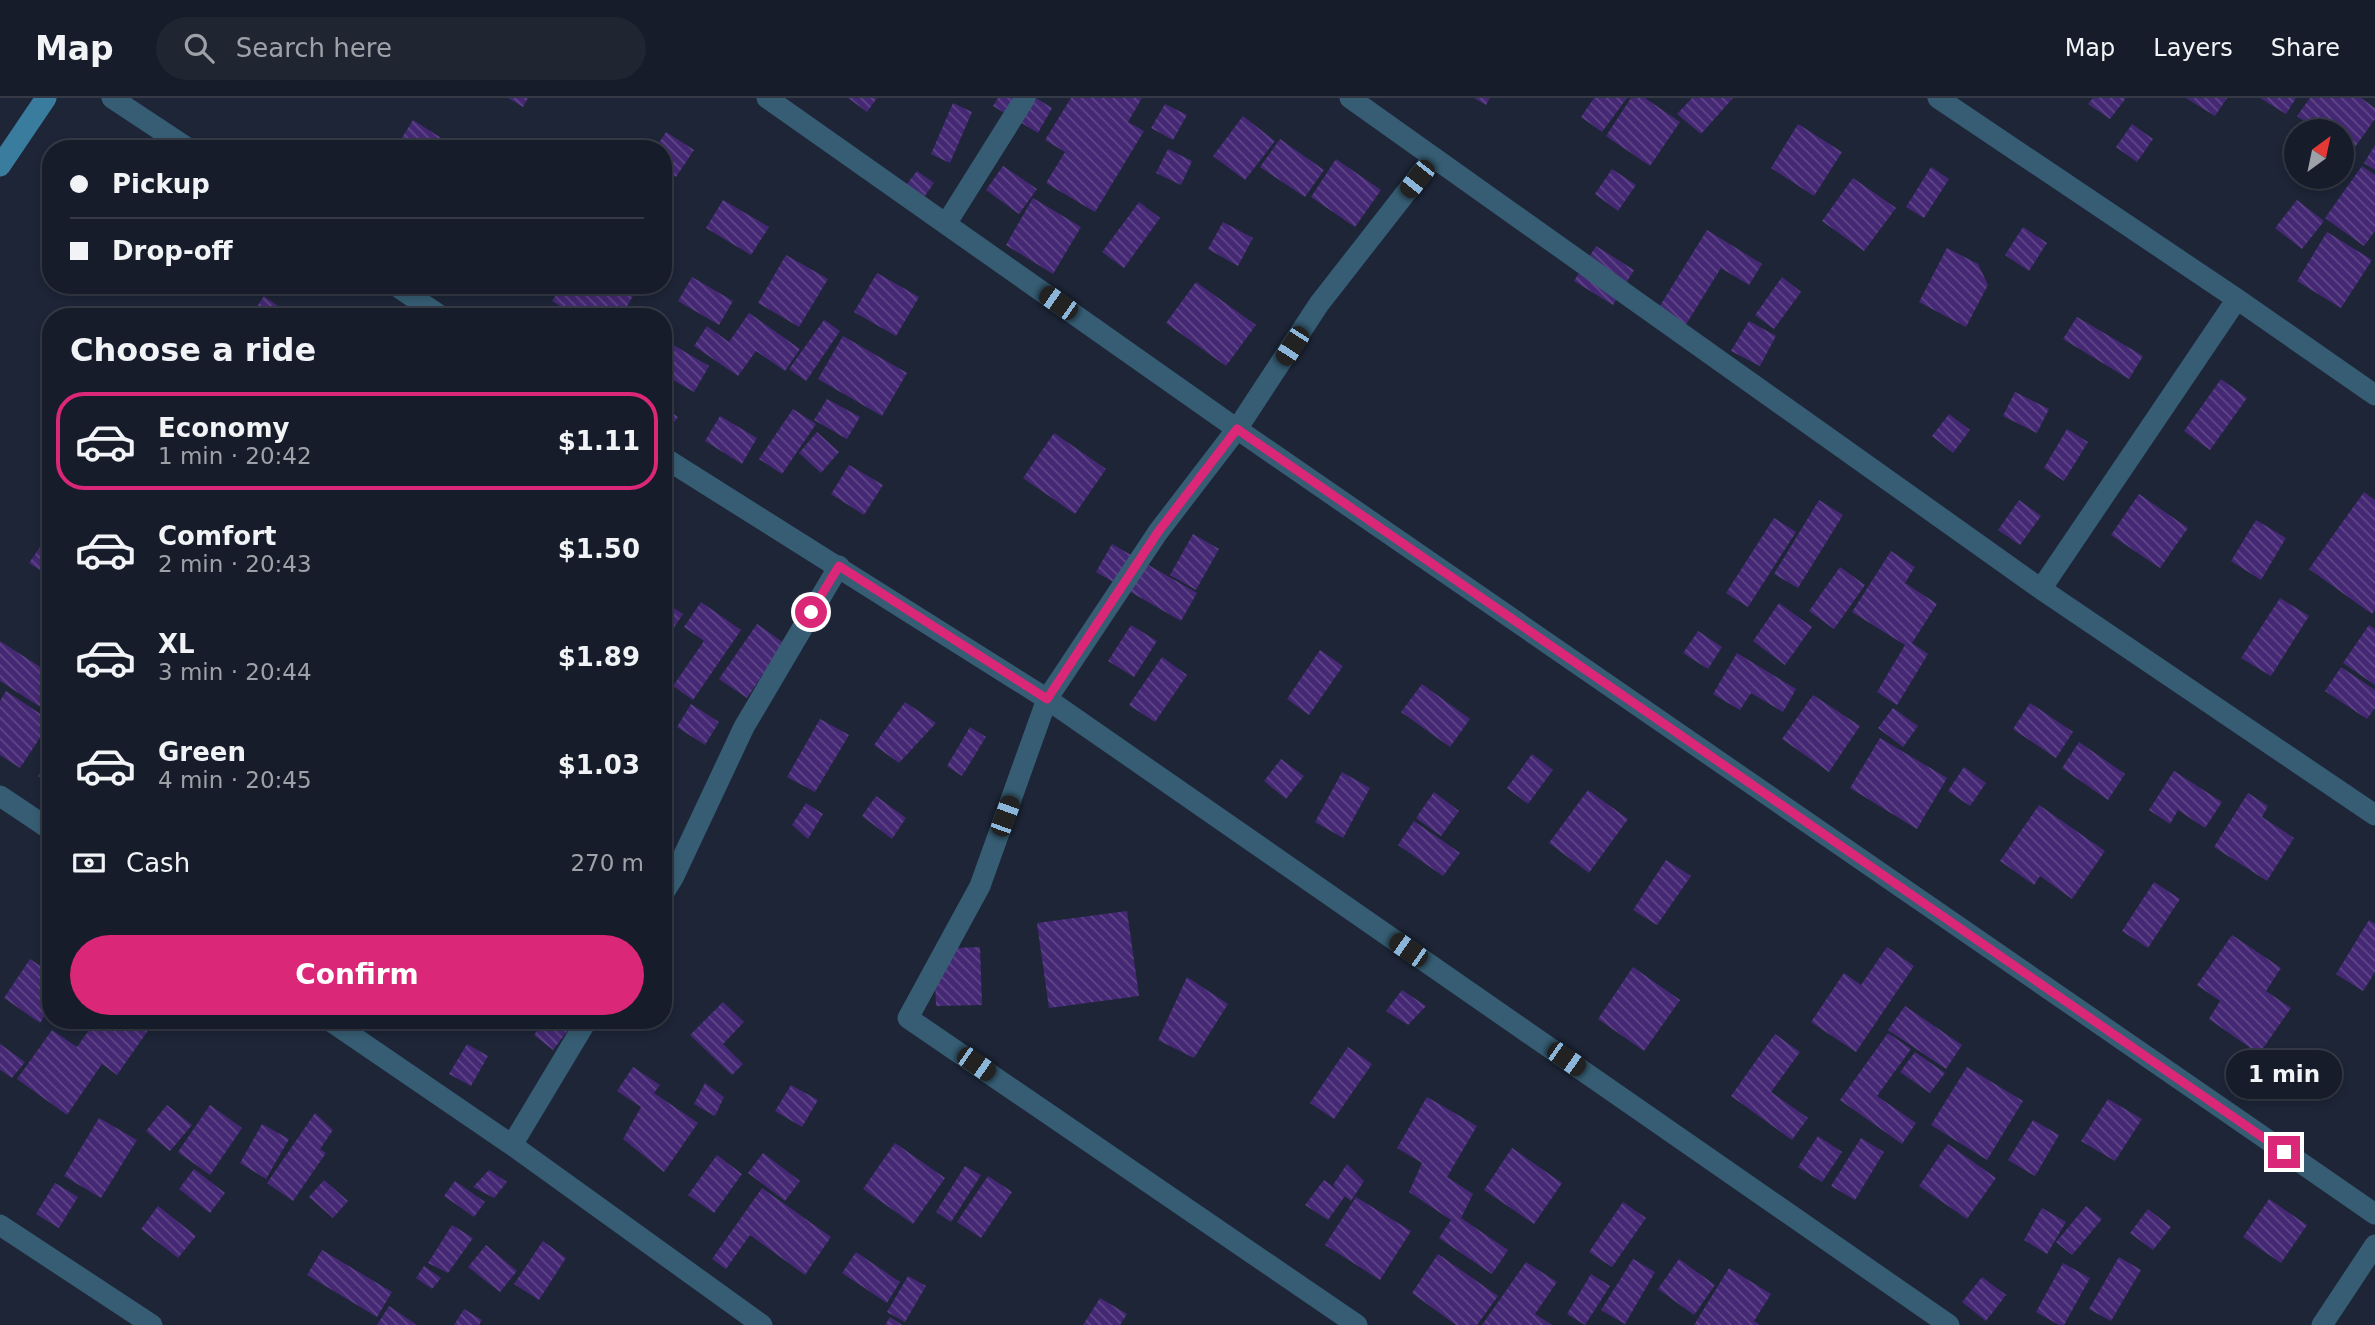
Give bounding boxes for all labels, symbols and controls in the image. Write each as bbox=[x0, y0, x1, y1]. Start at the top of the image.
search box bbox=[156, 17, 646, 80]
text: Map bbox=[35, 29, 114, 68]
icon: search bbox=[180, 29, 218, 67]
text: Search here bbox=[236, 33, 392, 63]
text: Map bbox=[2065, 34, 2115, 62]
text: Layers bbox=[2153, 34, 2233, 62]
text: Share bbox=[2271, 34, 2340, 62]
north arrow bbox=[2284, 119, 2354, 189]
map controls bbox=[2284, 119, 2354, 189]
car bbox=[1396, 156, 1439, 202]
text: Pickup bbox=[112, 169, 210, 199]
text: Drop-off bbox=[112, 236, 233, 266]
car bbox=[1035, 282, 1082, 324]
car bbox=[1272, 323, 1313, 369]
text: Choose a ride bbox=[70, 331, 316, 369]
icon: car bbox=[74, 410, 137, 473]
text: Economy bbox=[158, 413, 289, 443]
text: $1.11 bbox=[558, 426, 640, 456]
text: 1 min · 20:42 bbox=[158, 443, 312, 469]
icon: car bbox=[74, 518, 137, 581]
text: Comfort bbox=[158, 521, 276, 551]
text: $1.50 bbox=[558, 534, 640, 564]
text: 2 min · 20:43 bbox=[158, 551, 312, 577]
route start bbox=[795, 596, 827, 628]
icon: car bbox=[74, 626, 137, 689]
text: XL bbox=[158, 629, 195, 659]
text: $1.89 bbox=[558, 642, 640, 672]
text: 3 min · 20:44 bbox=[158, 659, 312, 685]
icon: car bbox=[74, 734, 137, 797]
text: Green bbox=[158, 737, 246, 767]
text: $1.03 bbox=[558, 750, 640, 780]
text: 4 min · 20:45 bbox=[158, 767, 312, 793]
car bbox=[988, 793, 1023, 839]
icon: cash bbox=[70, 844, 108, 882]
text: Cash bbox=[126, 848, 190, 878]
text: 270 m bbox=[570, 850, 644, 876]
car bbox=[1385, 929, 1432, 971]
button: Confirm bbox=[70, 935, 644, 1015]
car bbox=[1543, 1038, 1590, 1080]
car bbox=[953, 1043, 1000, 1085]
callout: 1 min bbox=[2226, 1051, 2342, 1100]
text: 1 min bbox=[2248, 1061, 2320, 1087]
route end bbox=[2268, 1136, 2300, 1168]

